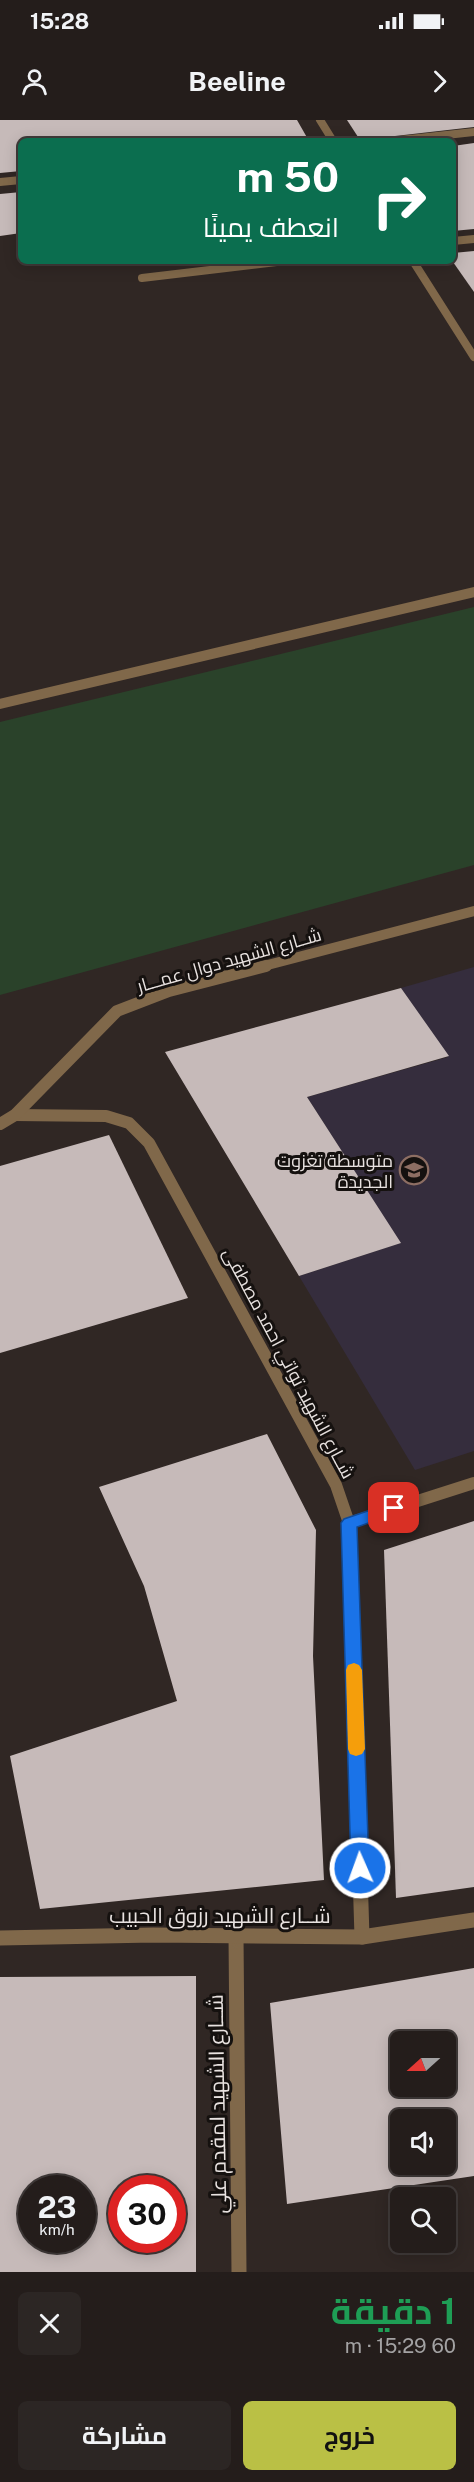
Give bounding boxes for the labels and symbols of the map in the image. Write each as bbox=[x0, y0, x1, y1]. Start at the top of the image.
street label: شــارع الشهيد دوال عمـــار bbox=[133, 924, 324, 999]
place label: متوسطة تغزوت الجديدة bbox=[277, 1150, 393, 1192]
school or university icon: متوسطة تغزوت الجديدة bbox=[398, 1154, 430, 1186]
street label: شــارع الشهيد تواتي احمد مصطفى bbox=[215, 1244, 359, 1484]
pin bbox=[368, 1482, 419, 1533]
position arrow bbox=[328, 1836, 392, 1900]
street label: شــارع الشهيد رزوق الحبيب bbox=[109, 1903, 331, 1930]
street label: شــارع الشهيد لمقدم علي bbox=[203, 1994, 235, 2214]
north arrow bbox=[390, 2031, 456, 2097]
speed limit sign: 30 bbox=[108, 2175, 186, 2253]

